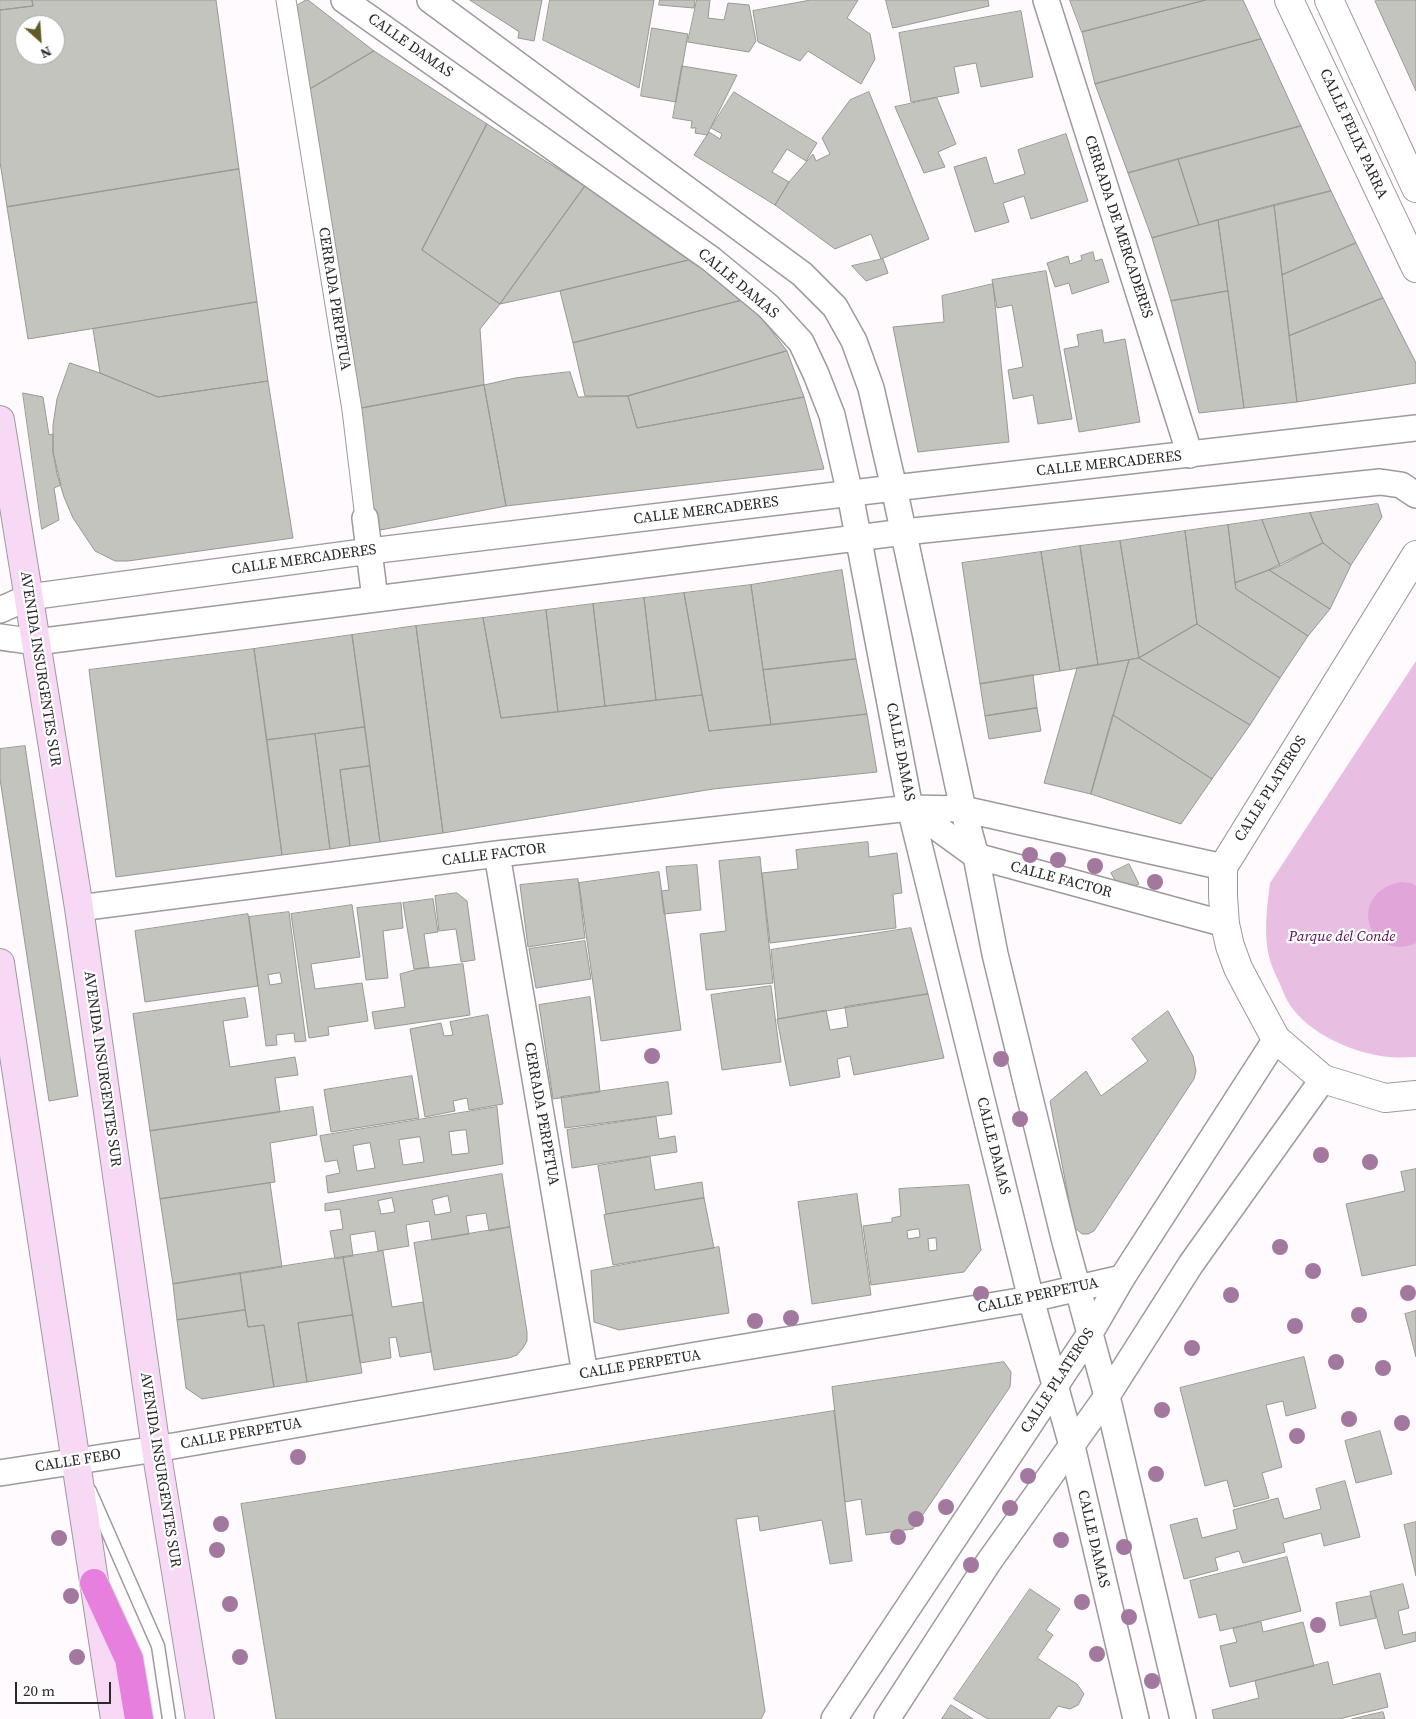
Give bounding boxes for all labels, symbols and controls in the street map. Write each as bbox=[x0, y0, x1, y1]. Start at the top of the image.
street label: CALLE DAMAS bbox=[364, 10, 456, 82]
north arrow bbox=[15, 15, 65, 65]
text: N bbox=[37, 41, 55, 64]
street label: CALLE FELIX PARRA bbox=[1315, 66, 1391, 202]
street label: CERRADA DE MERCADERES bbox=[1080, 133, 1156, 321]
street label: CERRADA PERPETUA bbox=[314, 226, 354, 372]
street label: CALLE DAMAS bbox=[694, 245, 782, 323]
street label: CALLE MERCADERES bbox=[1035, 447, 1183, 481]
street label: CALLE MERCADERES bbox=[632, 493, 780, 529]
street label: CALLE MERCADERES bbox=[230, 541, 378, 579]
street label: AVENIDA INSURGENTES SUR bbox=[16, 570, 64, 768]
street label: CALLE DAMAS bbox=[882, 701, 918, 803]
street label: CALLE PLATEROS bbox=[1231, 733, 1311, 845]
street label: CALLE FACTOR bbox=[441, 840, 547, 870]
street label: CALLE FACTOR bbox=[1008, 858, 1114, 902]
park label: Parque del Conde bbox=[1289, 928, 1395, 946]
street label: AVENIDA INSURGENTES SUR bbox=[79, 970, 125, 1168]
street label: CERRADA PERPETUA bbox=[520, 1041, 562, 1187]
street label: CALLE DAMAS bbox=[972, 1095, 1014, 1197]
street label: CALLE PERPETUA bbox=[976, 1274, 1100, 1318]
street label: CALLE PLATEROS bbox=[1017, 1325, 1099, 1437]
street label: CALLE PERPETUA bbox=[578, 1346, 702, 1384]
street label: AVENIDA INSURGENTES SUR bbox=[136, 1371, 184, 1569]
street label: CALLE PERPETUA bbox=[179, 1414, 303, 1454]
street label: CALLE FEBO bbox=[34, 1445, 122, 1477]
street label: CALLE DAMAS bbox=[1073, 1488, 1113, 1590]
scale bar bbox=[18, 1672, 114, 1704]
text: 20 m bbox=[23, 1680, 55, 1701]

